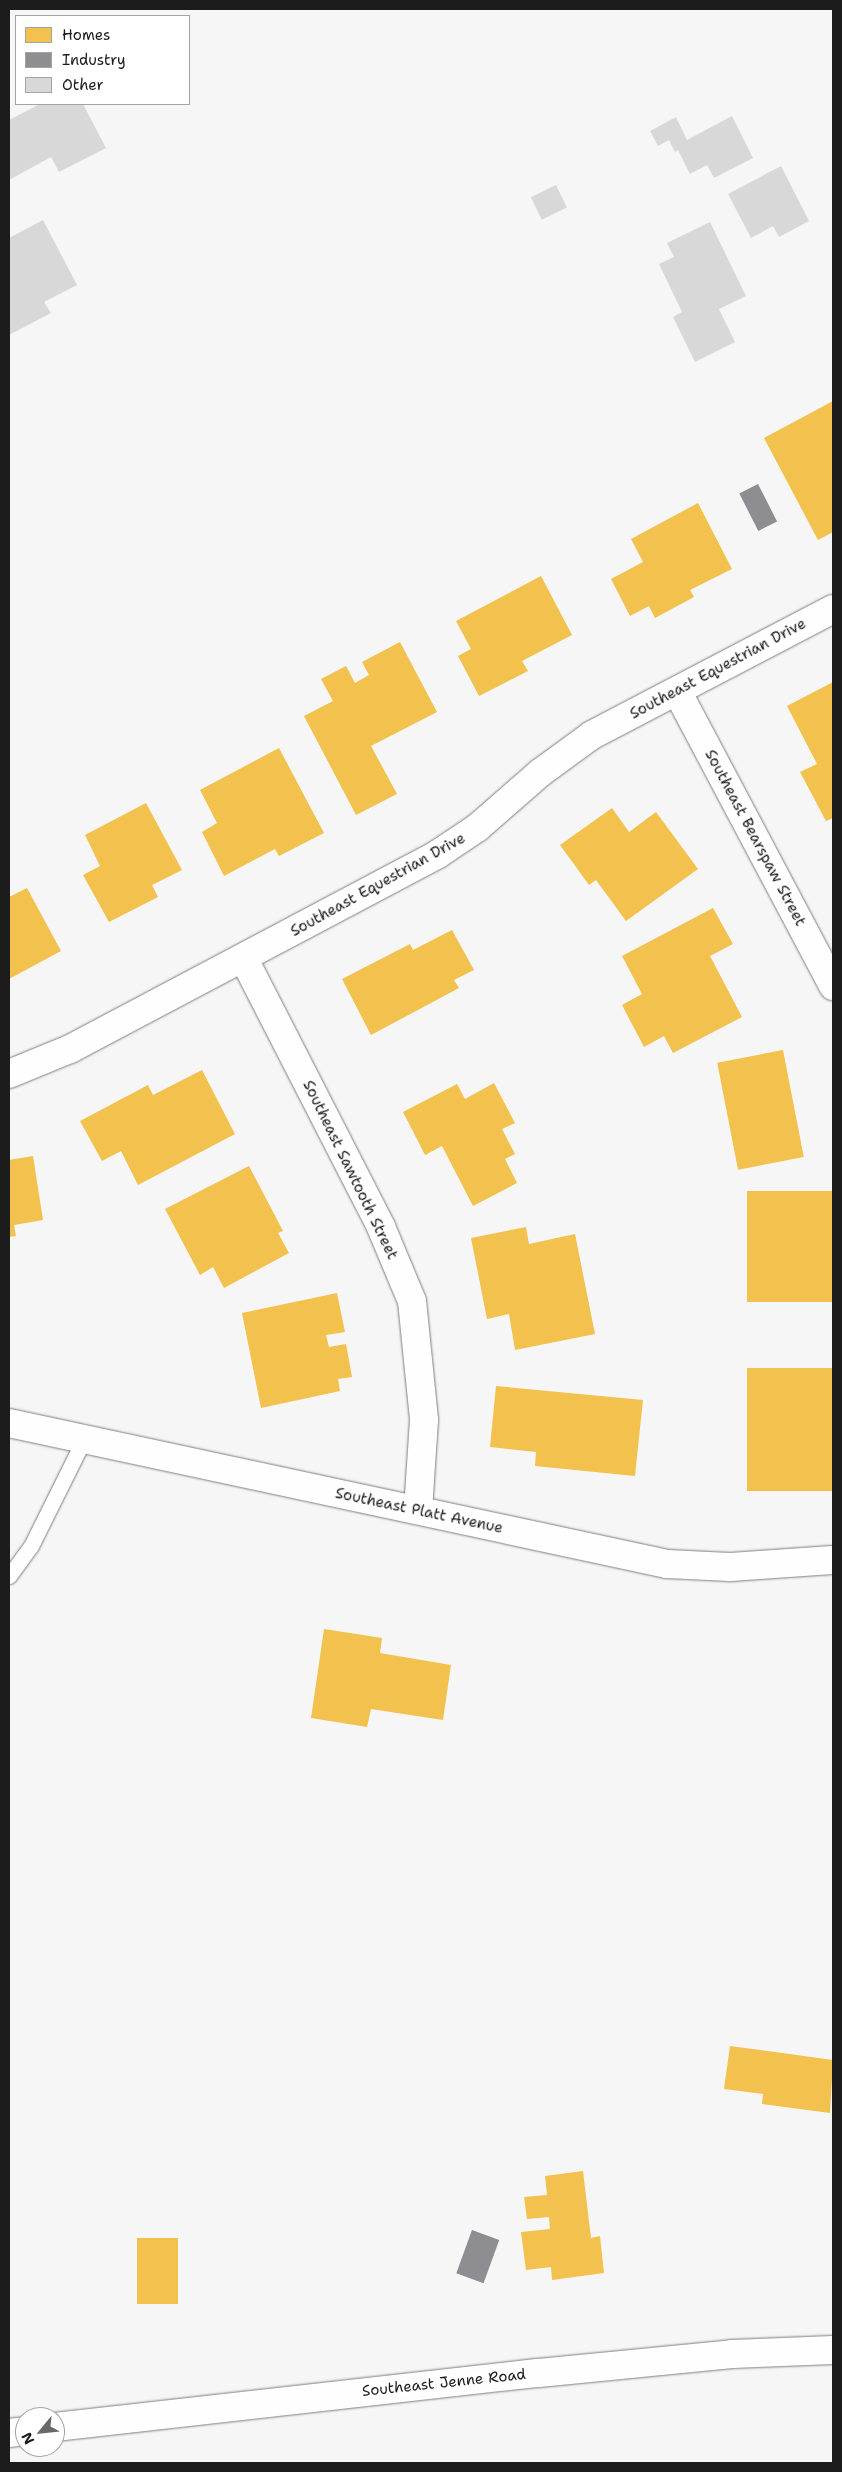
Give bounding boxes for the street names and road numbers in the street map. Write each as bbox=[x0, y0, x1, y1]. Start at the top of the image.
street label: Southeast Equestrian Drive bbox=[627, 615, 809, 723]
street label: Southeast Bearspaw Street bbox=[701, 747, 809, 929]
street label: Southeast Equestrian Drive bbox=[288, 829, 468, 941]
street label: Southeast Sawtooth Street bbox=[299, 1078, 401, 1262]
street label: Southeast Platt Avenue bbox=[334, 1484, 504, 1538]
street label: Southeast Jenne Road bbox=[361, 2365, 527, 2401]

